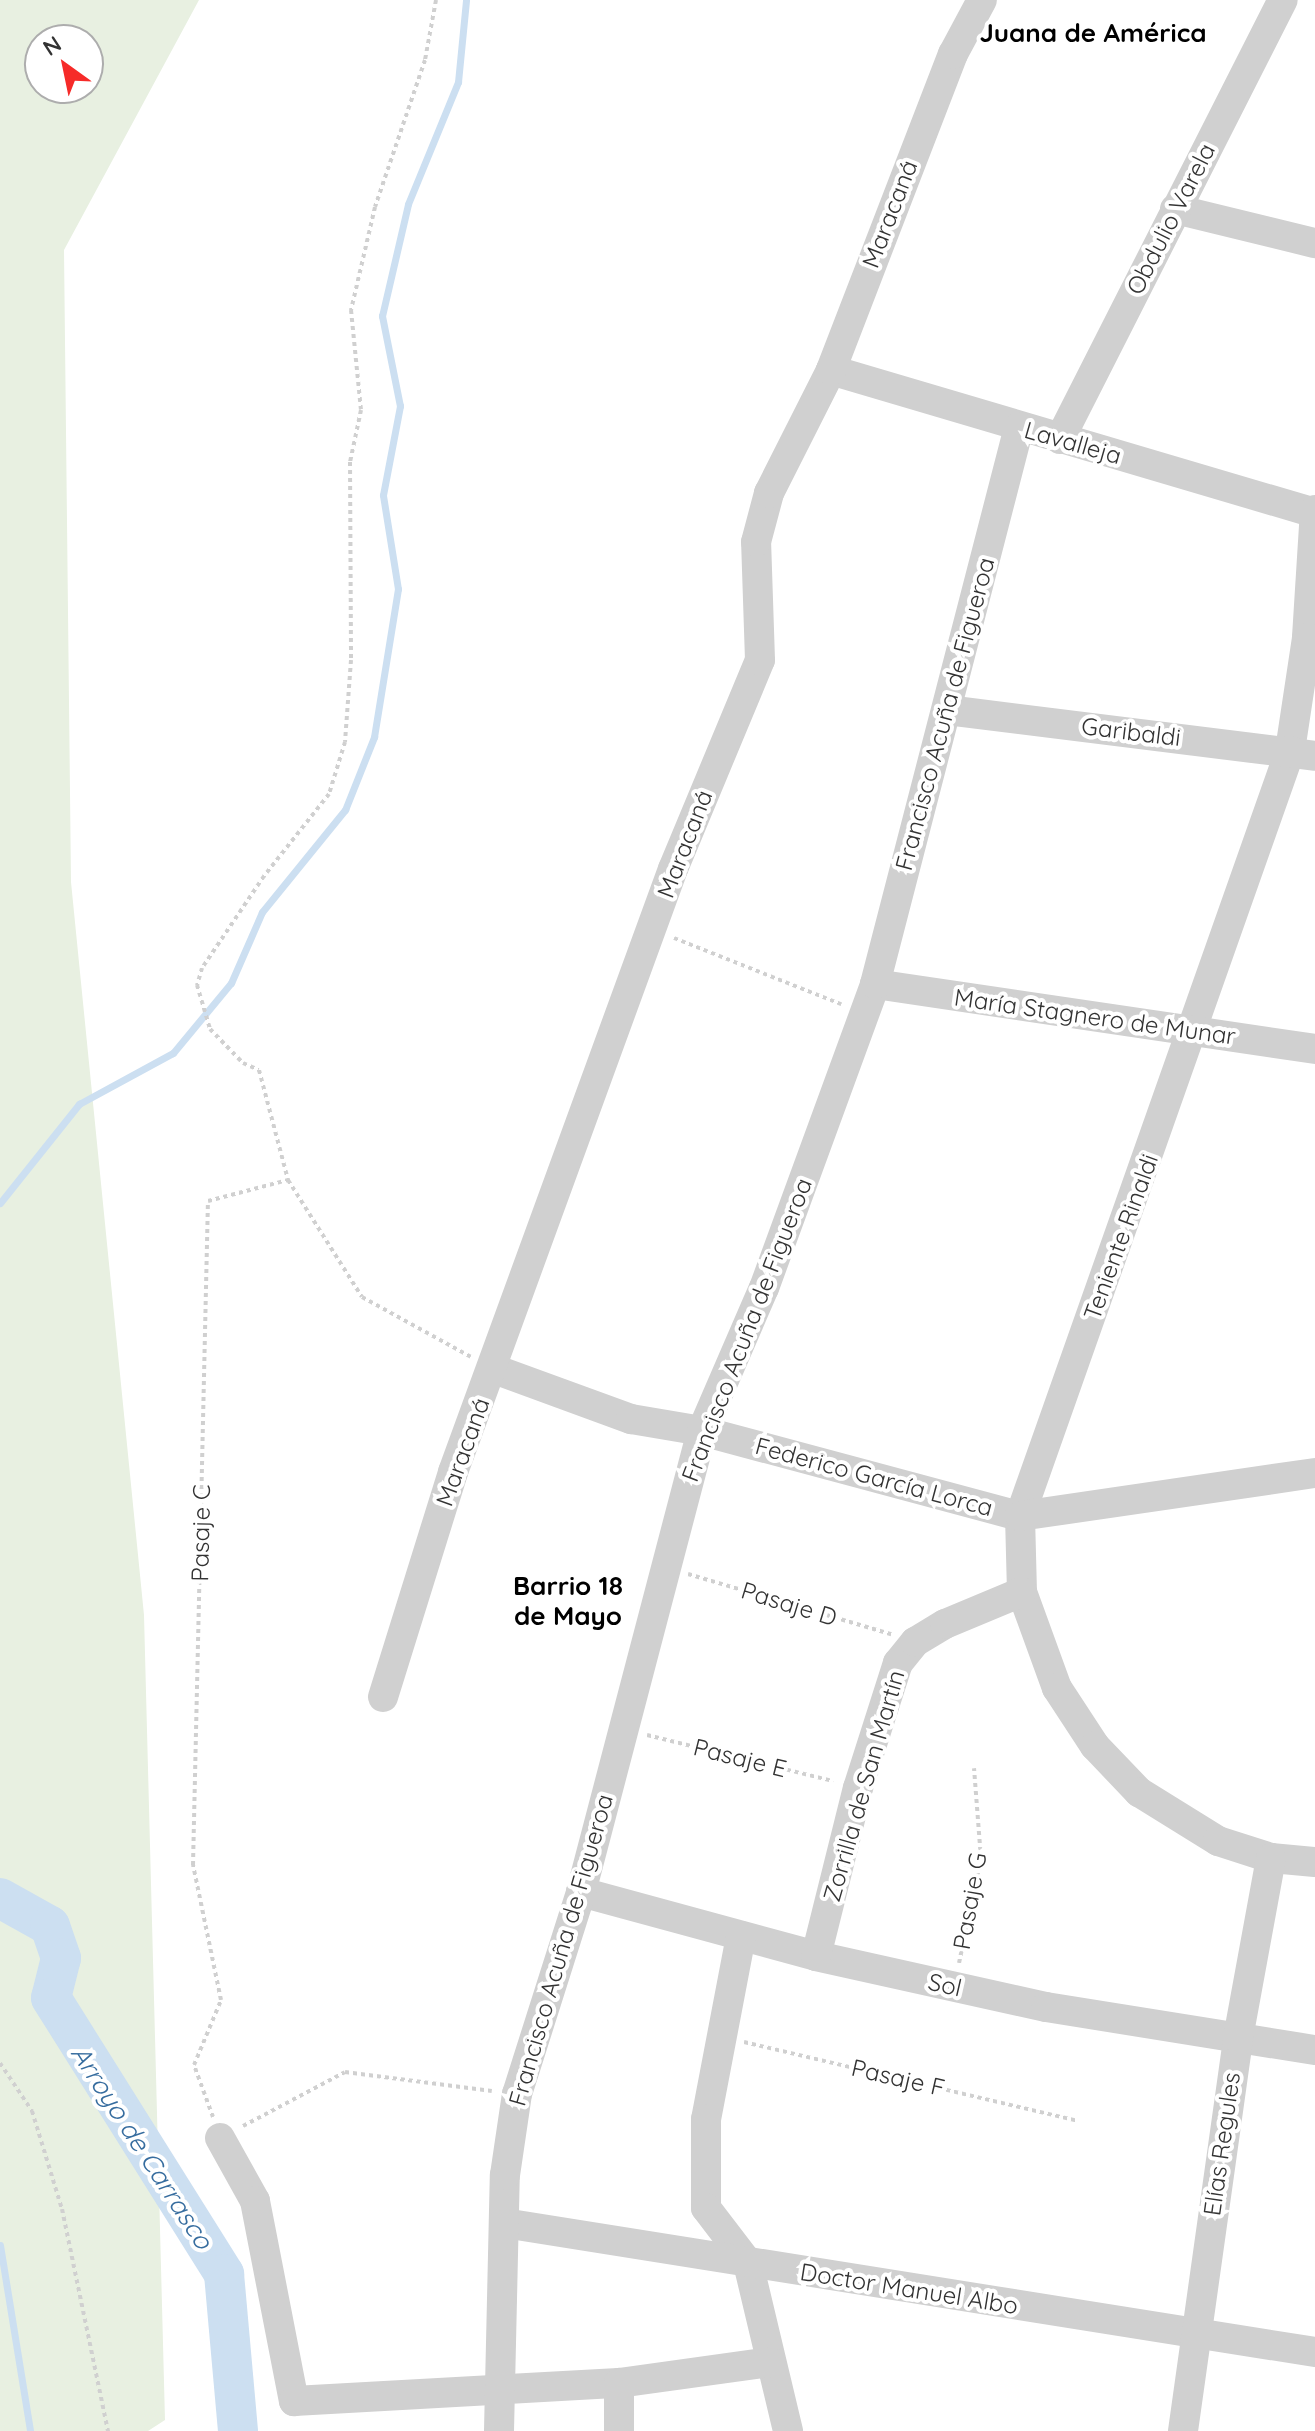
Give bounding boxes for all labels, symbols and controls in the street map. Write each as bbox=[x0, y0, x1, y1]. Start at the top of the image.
district label: Juana de América bbox=[979, 17, 1207, 49]
north arrow bbox=[24, 24, 104, 104]
text: N bbox=[38, 29, 66, 62]
street label: Obdulio Varela bbox=[1121, 139, 1221, 299]
street label: Maracaná bbox=[856, 156, 924, 272]
street label: Lavalleja bbox=[1021, 415, 1125, 471]
street label: Francisco Acuña de Figueroa bbox=[889, 554, 1001, 874]
street label: Garibaldi bbox=[1080, 712, 1182, 752]
street label: Maracaná bbox=[651, 786, 719, 902]
street label: María Stagnero de Munar bbox=[952, 983, 1238, 1051]
street label: Teniente Rinaldi bbox=[1078, 1150, 1164, 1324]
street label: Francisco Acuña de Figueroa bbox=[676, 1174, 818, 1486]
street label: Maracaná bbox=[430, 1394, 496, 1510]
street label: Federico García Lorca bbox=[752, 1431, 996, 1523]
street label: Pasaje C bbox=[186, 1484, 216, 1582]
district label: Barrio 18 de Mayo bbox=[513, 1570, 623, 1632]
street label: Pasaje D bbox=[738, 1576, 840, 1632]
street label: Zorrilla de San Martín bbox=[817, 1667, 911, 1905]
street label: Pasaje E bbox=[690, 1733, 790, 1783]
street label: Francisco Acuña de Figueroa bbox=[503, 1791, 619, 2109]
street label: Pasaje G bbox=[947, 1850, 993, 1952]
street label: Sol bbox=[925, 1967, 965, 2003]
water label: Arroyo de Carrasco bbox=[65, 2039, 219, 2255]
street label: Pasaje F bbox=[849, 2053, 947, 2103]
street label: Elías Regules bbox=[1198, 2070, 1246, 2218]
street label: Doctor Manuel Albo bbox=[798, 2258, 1020, 2320]

